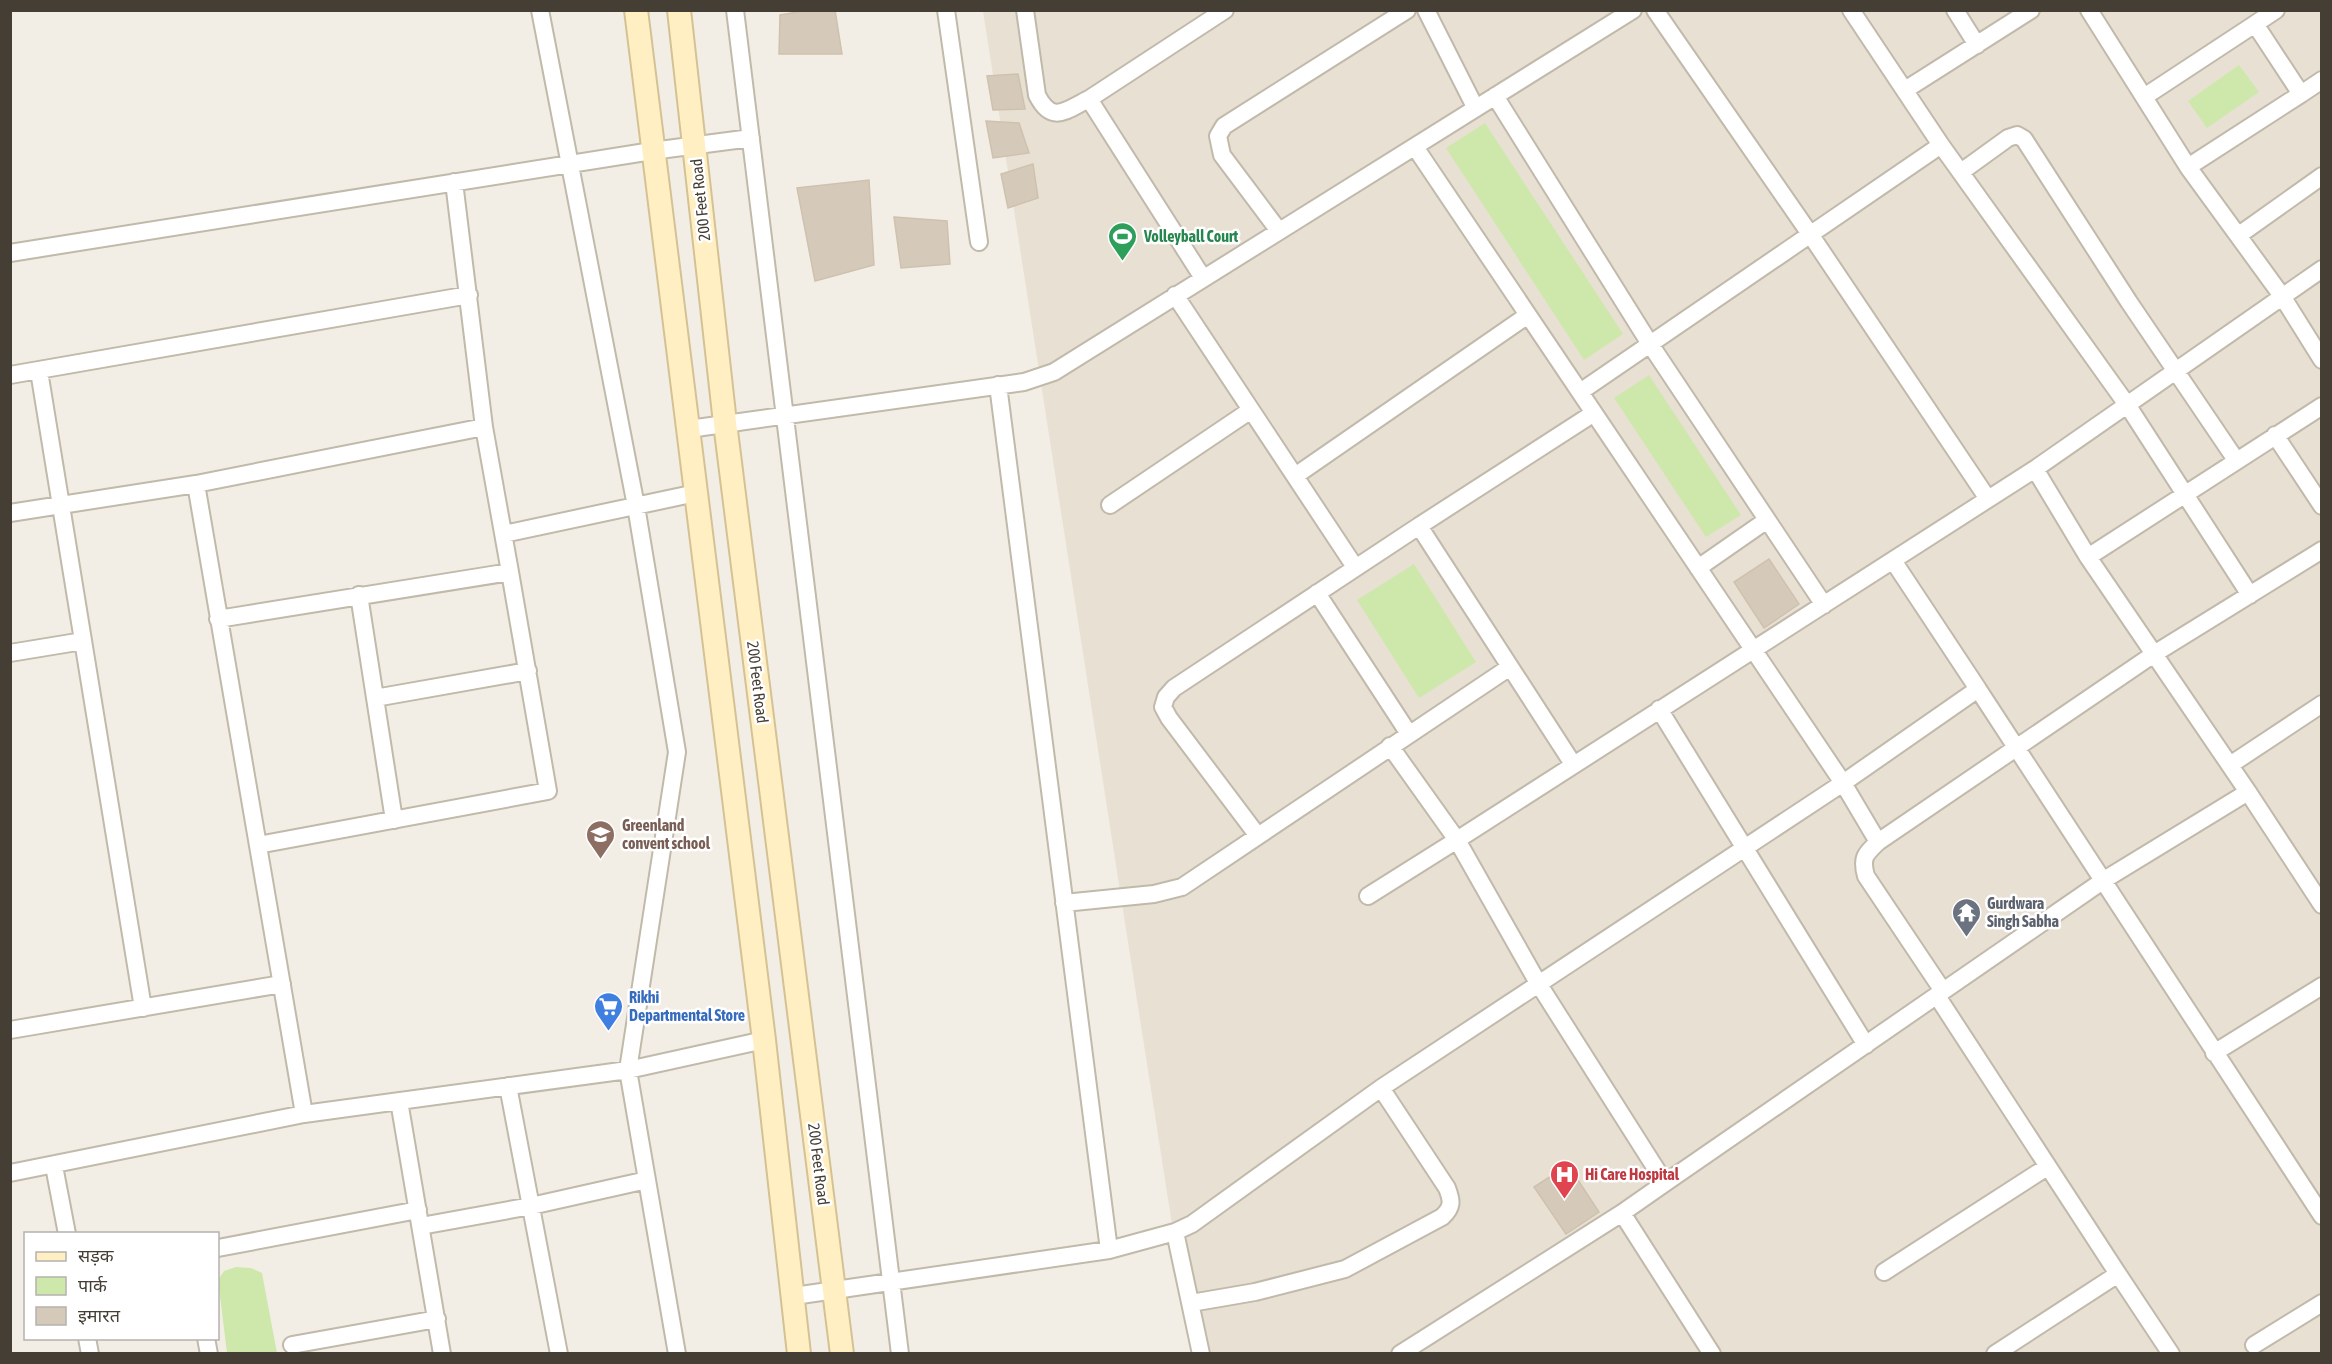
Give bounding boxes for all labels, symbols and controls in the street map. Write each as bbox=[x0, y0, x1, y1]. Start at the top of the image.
street label: 200 Feet Road bbox=[687, 158, 713, 242]
sports icon: Volleyball Court bbox=[1107, 220, 1139, 262]
place label: Volleyball Court bbox=[1143, 227, 1239, 245]
street label: 200 Feet Road bbox=[744, 640, 772, 724]
place label: Greenland convent school bbox=[622, 816, 711, 852]
school or university icon: Greenland convent school bbox=[585, 818, 617, 860]
place label: Gurdwara Singh Sabha bbox=[1987, 894, 2059, 930]
temple icon: Gurdwara Singh Sabha bbox=[1950, 896, 1982, 938]
place label: Rikhi Departmental Store bbox=[629, 988, 745, 1024]
supermarket icon: Rikhi Departmental Store bbox=[592, 990, 624, 1032]
street label: 200 Feet Road bbox=[805, 1122, 833, 1206]
hospital icon: Hi Care Hospital bbox=[1548, 1158, 1580, 1200]
place label: Hi Care Hospital bbox=[1585, 1165, 1680, 1183]
legend bbox=[24, 1232, 219, 1340]
text: सड़क bbox=[78, 1245, 115, 1266]
text: पार्क bbox=[78, 1275, 108, 1296]
text: इमारत bbox=[78, 1305, 121, 1326]

